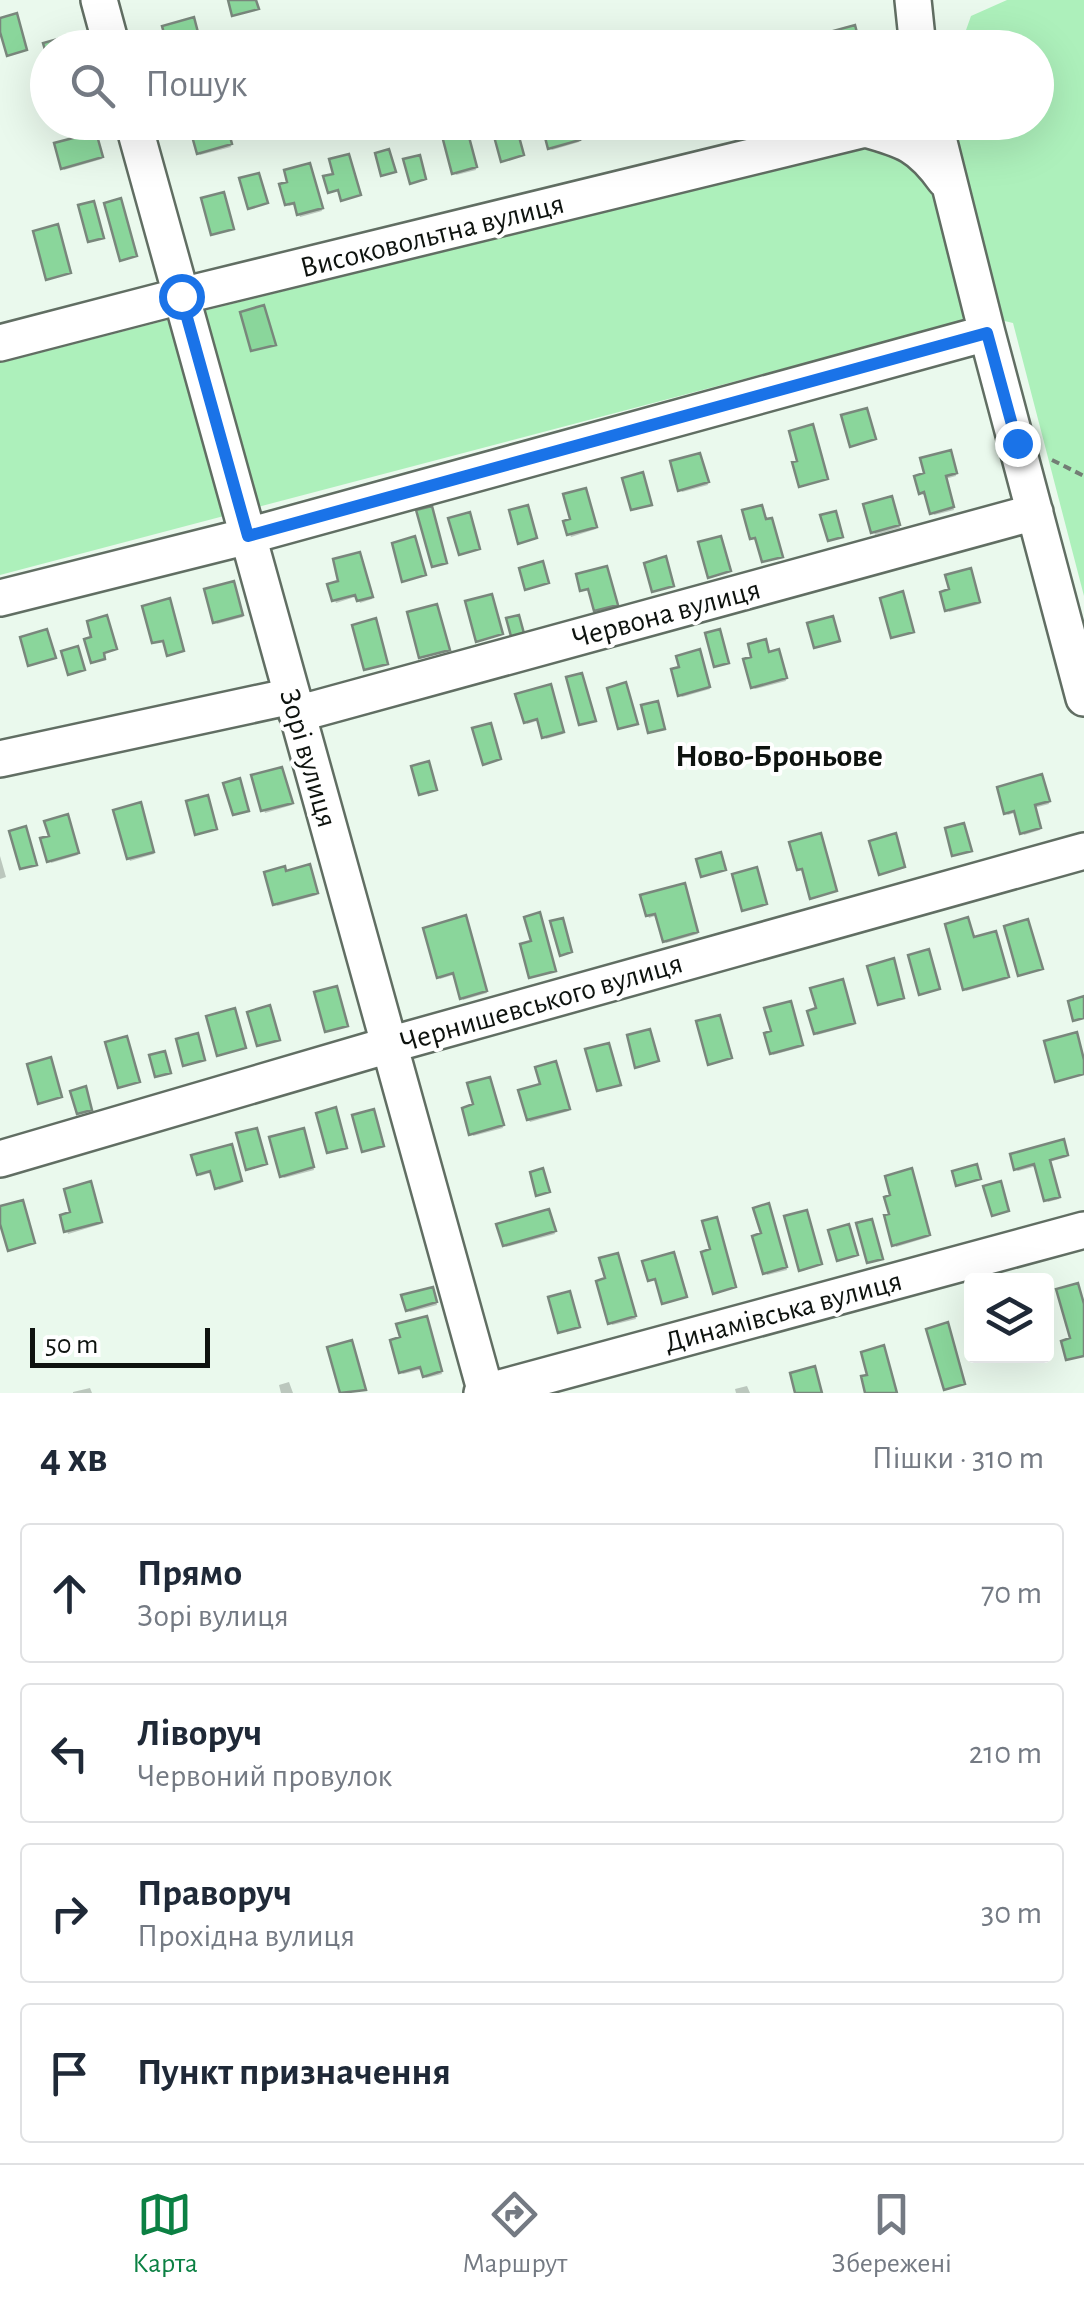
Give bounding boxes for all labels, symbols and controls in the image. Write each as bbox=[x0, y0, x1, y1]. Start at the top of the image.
search box bbox=[30, 30, 1054, 140]
icon: search bbox=[65, 58, 120, 113]
text: Пошук bbox=[145, 66, 248, 104]
street label: Високовольтна вулиця bbox=[297, 189, 567, 283]
route start bbox=[159, 274, 205, 320]
route end bbox=[995, 421, 1041, 467]
street label: Червона вулиця bbox=[569, 574, 764, 654]
street label: Зорі вулиця bbox=[274, 686, 342, 831]
district label: Ново-Броньове bbox=[675, 740, 883, 772]
street label: Чернишевського вулиця bbox=[397, 948, 686, 1058]
street label: Динамівська вулиця bbox=[661, 1266, 905, 1358]
map controls bbox=[964, 1273, 1054, 1363]
button: layers bbox=[964, 1273, 1054, 1363]
scale bar bbox=[30, 1323, 210, 1368]
text: 50 m bbox=[45, 1331, 99, 1359]
text: 4 хв bbox=[40, 1437, 108, 1479]
text: Пішки · 310 m bbox=[872, 1442, 1044, 1474]
text: Прямо bbox=[137, 1555, 242, 1593]
icon: ahead bbox=[42, 1566, 97, 1621]
text: 70 m bbox=[981, 1577, 1042, 1609]
text: Зорі вулиця bbox=[137, 1600, 289, 1632]
text: Ліворуч bbox=[137, 1715, 262, 1753]
icon: left bbox=[42, 1726, 97, 1781]
text: 210 m bbox=[969, 1737, 1042, 1769]
text: Червоний провулок bbox=[137, 1760, 392, 1792]
text: Праворуч bbox=[137, 1875, 292, 1913]
icon: right bbox=[42, 1886, 97, 1941]
text: 30 m bbox=[981, 1897, 1042, 1929]
text: Прохідна вулиця bbox=[137, 1920, 355, 1952]
icon: arrive bbox=[42, 2046, 97, 2101]
text: Пункт призначення bbox=[137, 2054, 451, 2092]
tab: Карта bbox=[132, 2187, 198, 2281]
tab: Маршрут bbox=[462, 2187, 567, 2281]
tab: Збережені bbox=[832, 2187, 952, 2281]

